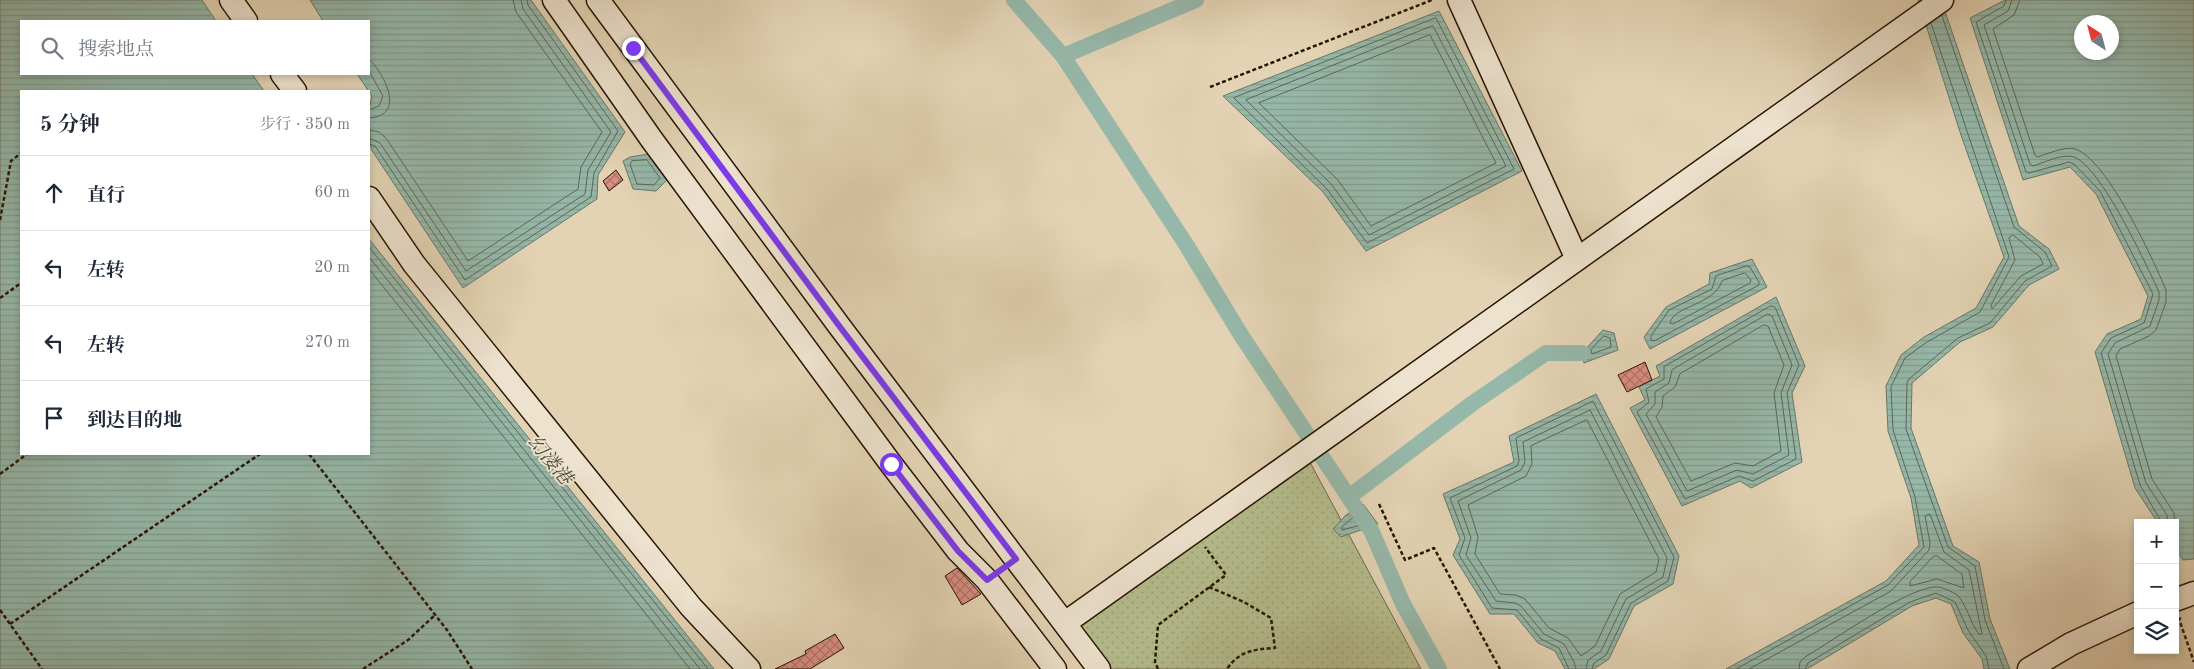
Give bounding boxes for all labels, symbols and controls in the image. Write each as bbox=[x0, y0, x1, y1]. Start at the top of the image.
north arrow bbox=[2074, 15, 2119, 60]
search box bbox=[20, 20, 370, 75]
icon: search bbox=[38, 34, 66, 62]
route end bbox=[622, 37, 645, 60]
text: 搜索地点 bbox=[78, 41, 154, 60]
text: 5 分钟 bbox=[40, 115, 100, 136]
text: 步行 · 350 m bbox=[260, 117, 350, 133]
icon: ahead bbox=[40, 179, 68, 207]
text: 60 m bbox=[314, 185, 350, 201]
text: 直行 bbox=[87, 187, 125, 206]
icon: left bbox=[40, 254, 68, 282]
text: 20 m bbox=[314, 260, 350, 276]
text: 左转 bbox=[87, 262, 125, 281]
icon: left bbox=[40, 329, 68, 357]
text: 270 m bbox=[305, 335, 350, 351]
text: 左转 bbox=[87, 337, 125, 356]
icon: arrive bbox=[40, 404, 68, 432]
text: 到达目的地 bbox=[87, 412, 182, 431]
water label: 幻溇港 bbox=[523, 432, 578, 491]
route start bbox=[880, 453, 903, 476]
map controls bbox=[2134, 519, 2179, 654]
button: + bbox=[2134, 519, 2179, 564]
button: − bbox=[2134, 564, 2179, 609]
button: layers bbox=[2134, 609, 2179, 654]

